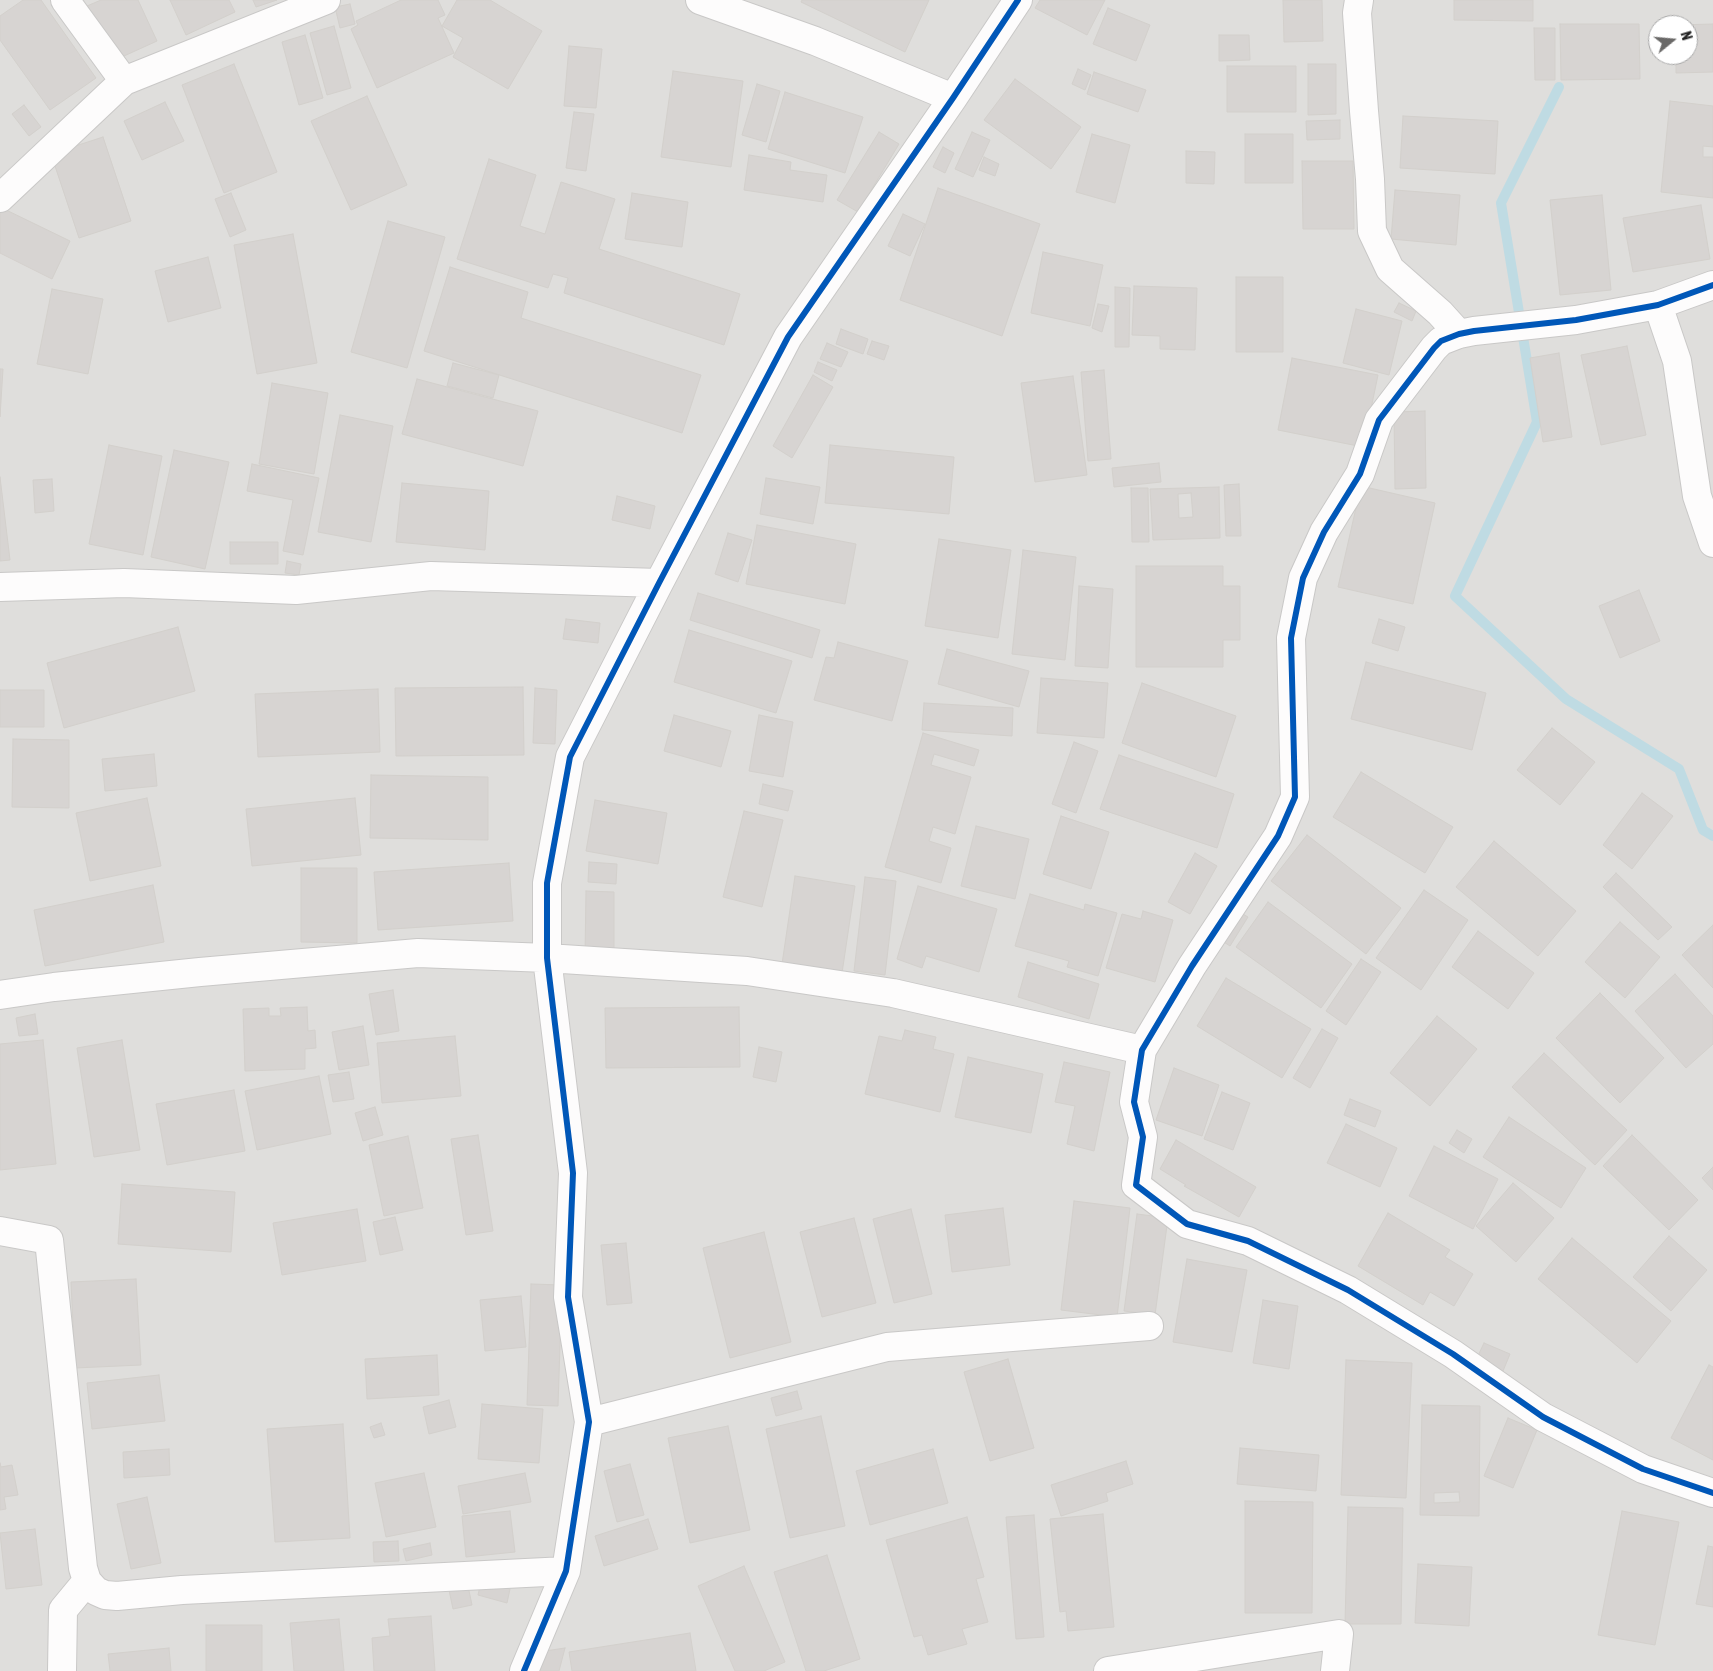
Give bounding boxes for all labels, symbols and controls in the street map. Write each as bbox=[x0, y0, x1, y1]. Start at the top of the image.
north arrow bbox=[1648, 15, 1698, 65]
text: N bbox=[1678, 30, 1695, 42]

